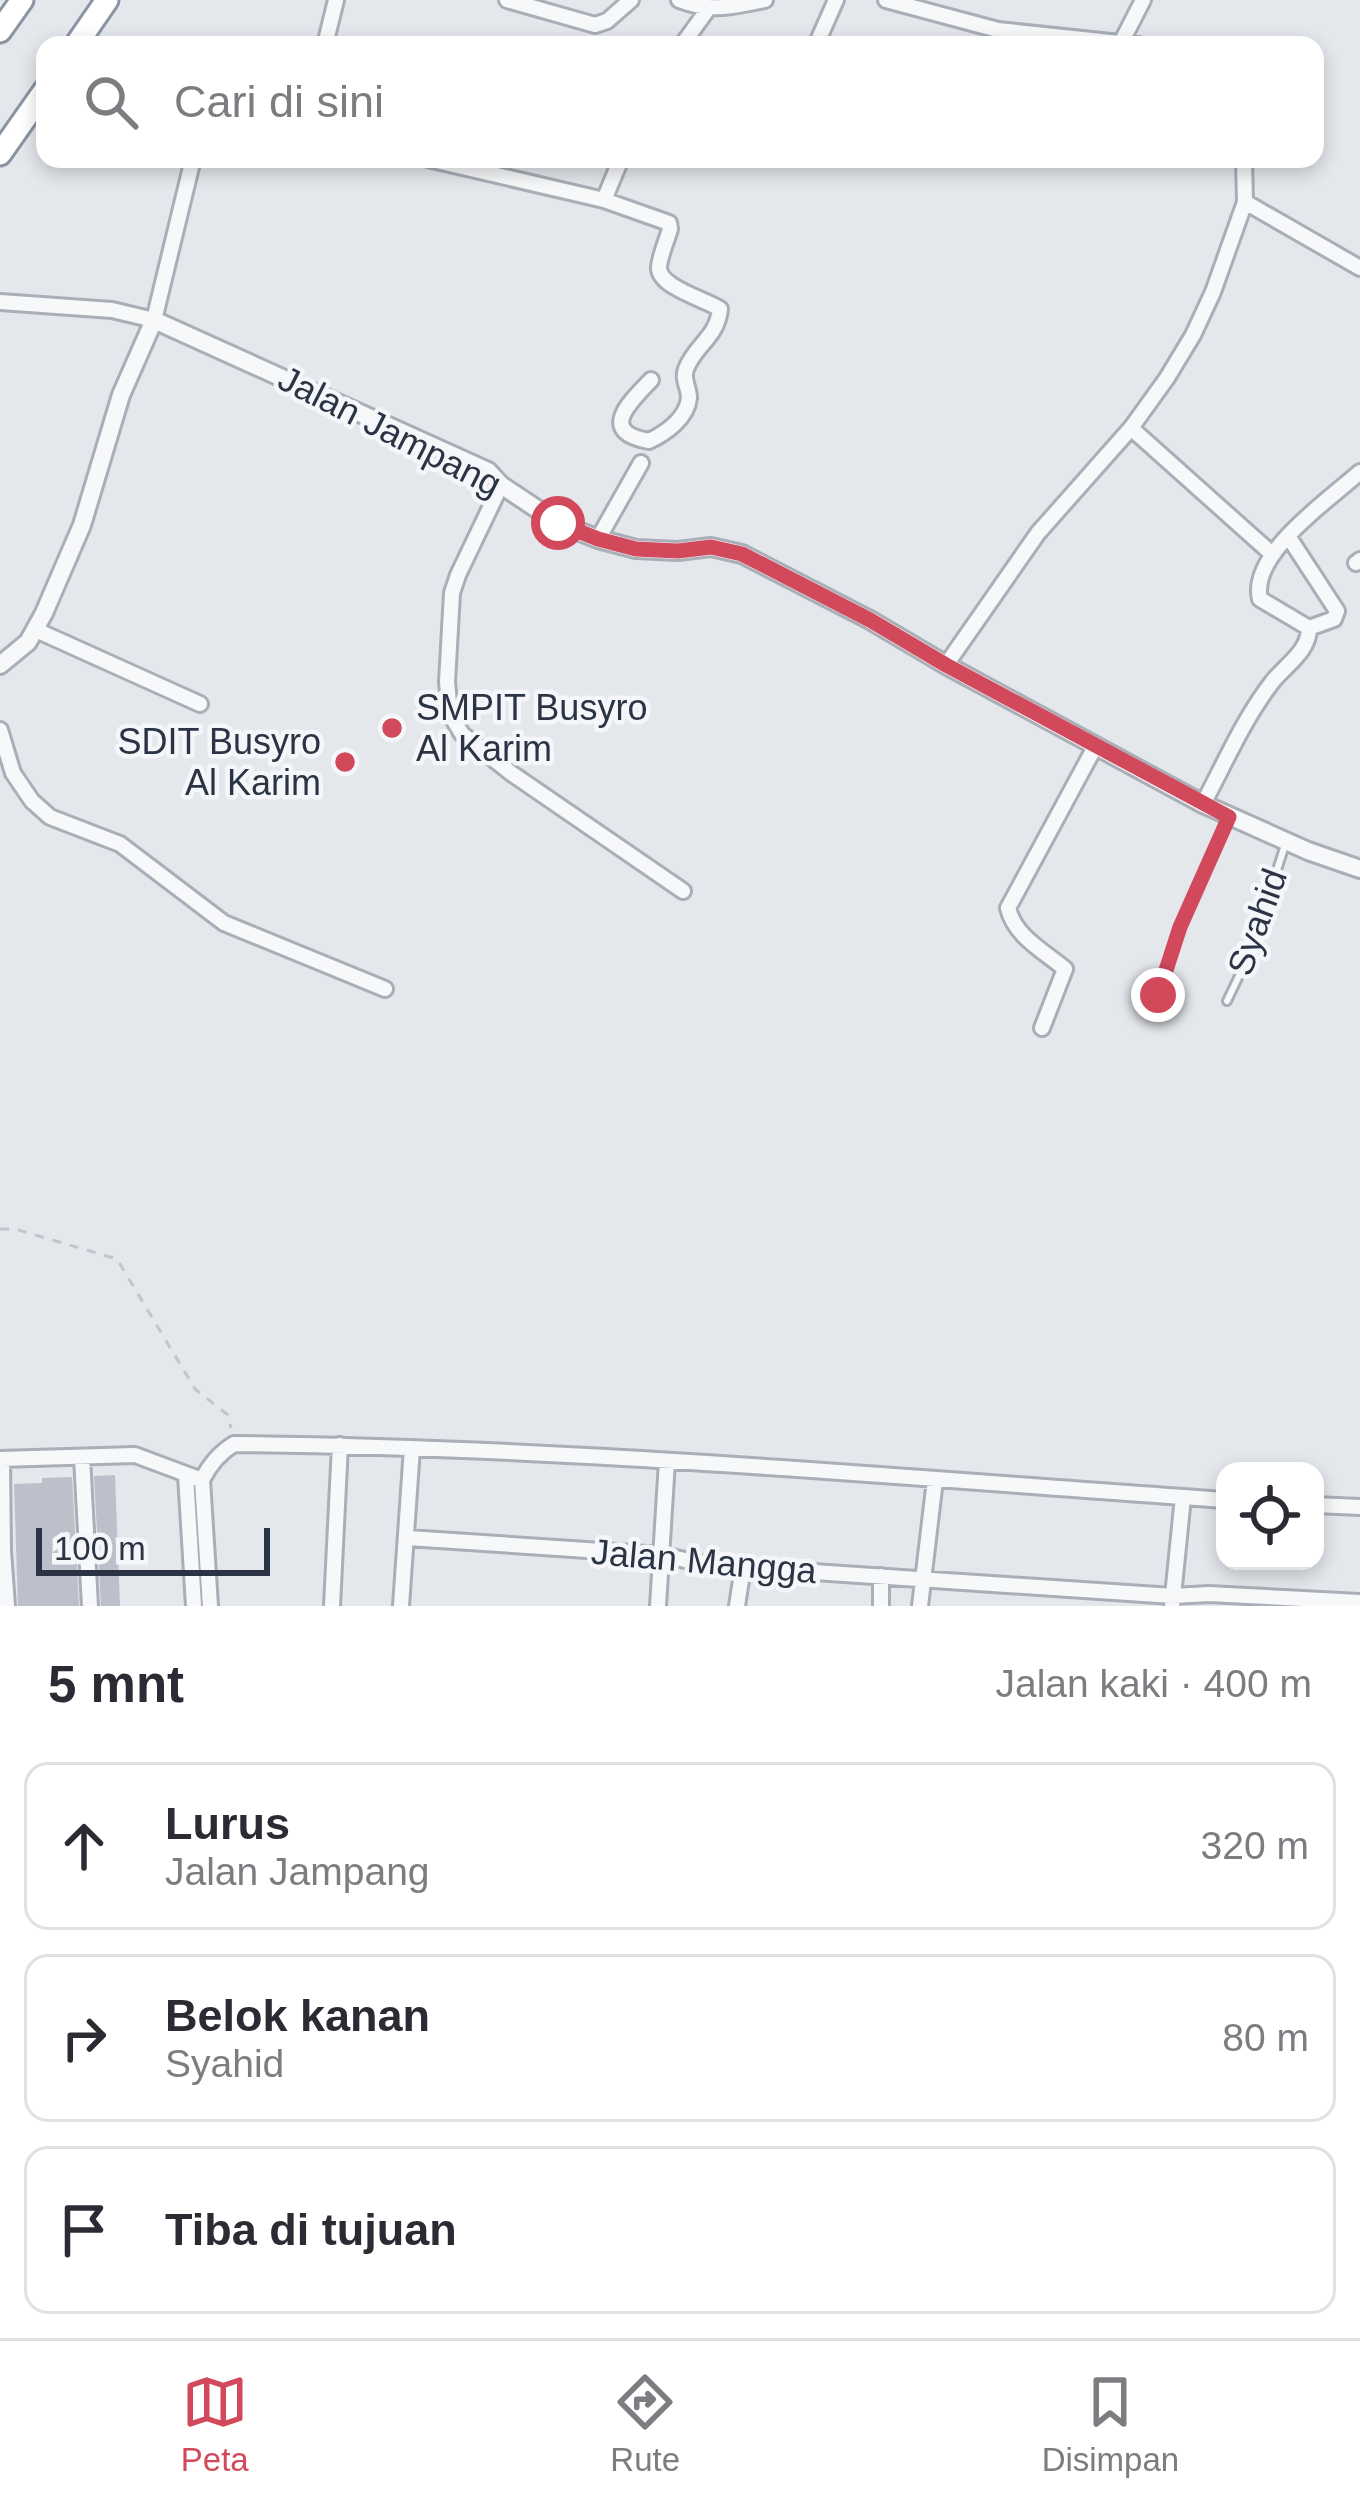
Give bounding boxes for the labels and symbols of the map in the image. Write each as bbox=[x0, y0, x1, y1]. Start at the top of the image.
street label: Jalan Jampang bbox=[272, 357, 508, 505]
route start bbox=[531, 496, 585, 550]
place label: SMPIT Busyro Al Karim bbox=[416, 687, 647, 769]
marker: SMPIT Busyro Al Karim bbox=[379, 715, 405, 741]
place label: SDIT Busyro Al Karim bbox=[118, 721, 321, 803]
marker: SDIT Busyro Al Karim bbox=[332, 749, 358, 775]
street label: Syahid bbox=[1219, 863, 1295, 981]
route end bbox=[1131, 968, 1185, 1022]
scale bar bbox=[36, 1522, 270, 1575]
street label: Jalan Mangga bbox=[590, 1531, 819, 1591]

